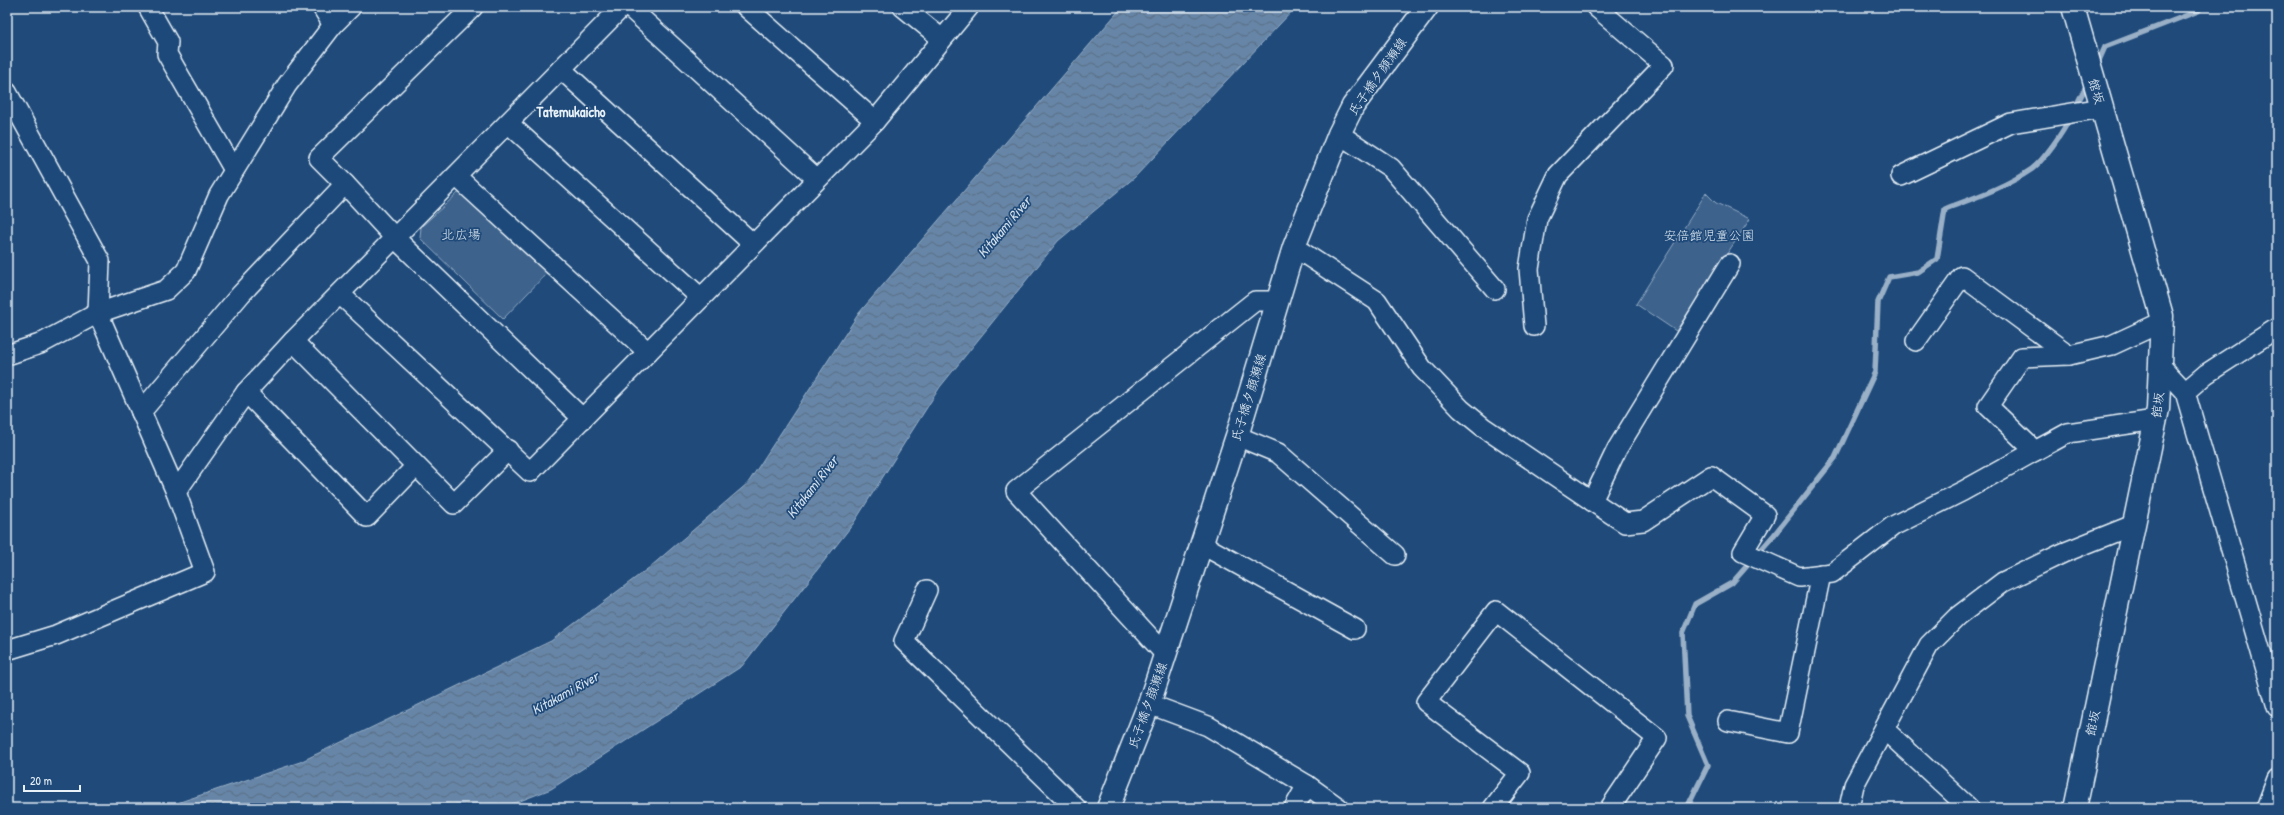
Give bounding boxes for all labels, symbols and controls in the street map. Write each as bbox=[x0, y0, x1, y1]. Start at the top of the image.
street label: 氏子橋夕顔瀬線 bbox=[1344, 33, 1411, 118]
street label: 館坂 bbox=[2085, 76, 2109, 106]
district label: Tatemukaicho bbox=[536, 102, 606, 121]
water label: Kitakami River bbox=[973, 191, 1036, 261]
park label: 北広場 bbox=[441, 225, 481, 243]
park label: 安倍館児童公園 bbox=[1663, 226, 1755, 244]
street label: 氏子橋夕顔瀬線 bbox=[1226, 350, 1270, 443]
street label: 館坂 bbox=[2146, 391, 2168, 419]
water label: Kitakami River bbox=[781, 450, 843, 522]
street label: 氏子橋夕顔瀬線 bbox=[1123, 658, 1171, 751]
water label: Kitakami River bbox=[528, 666, 603, 719]
street label: 館坂 bbox=[2080, 708, 2104, 738]
scale bar bbox=[24, 767, 80, 793]
text: 20 m bbox=[30, 772, 52, 789]

